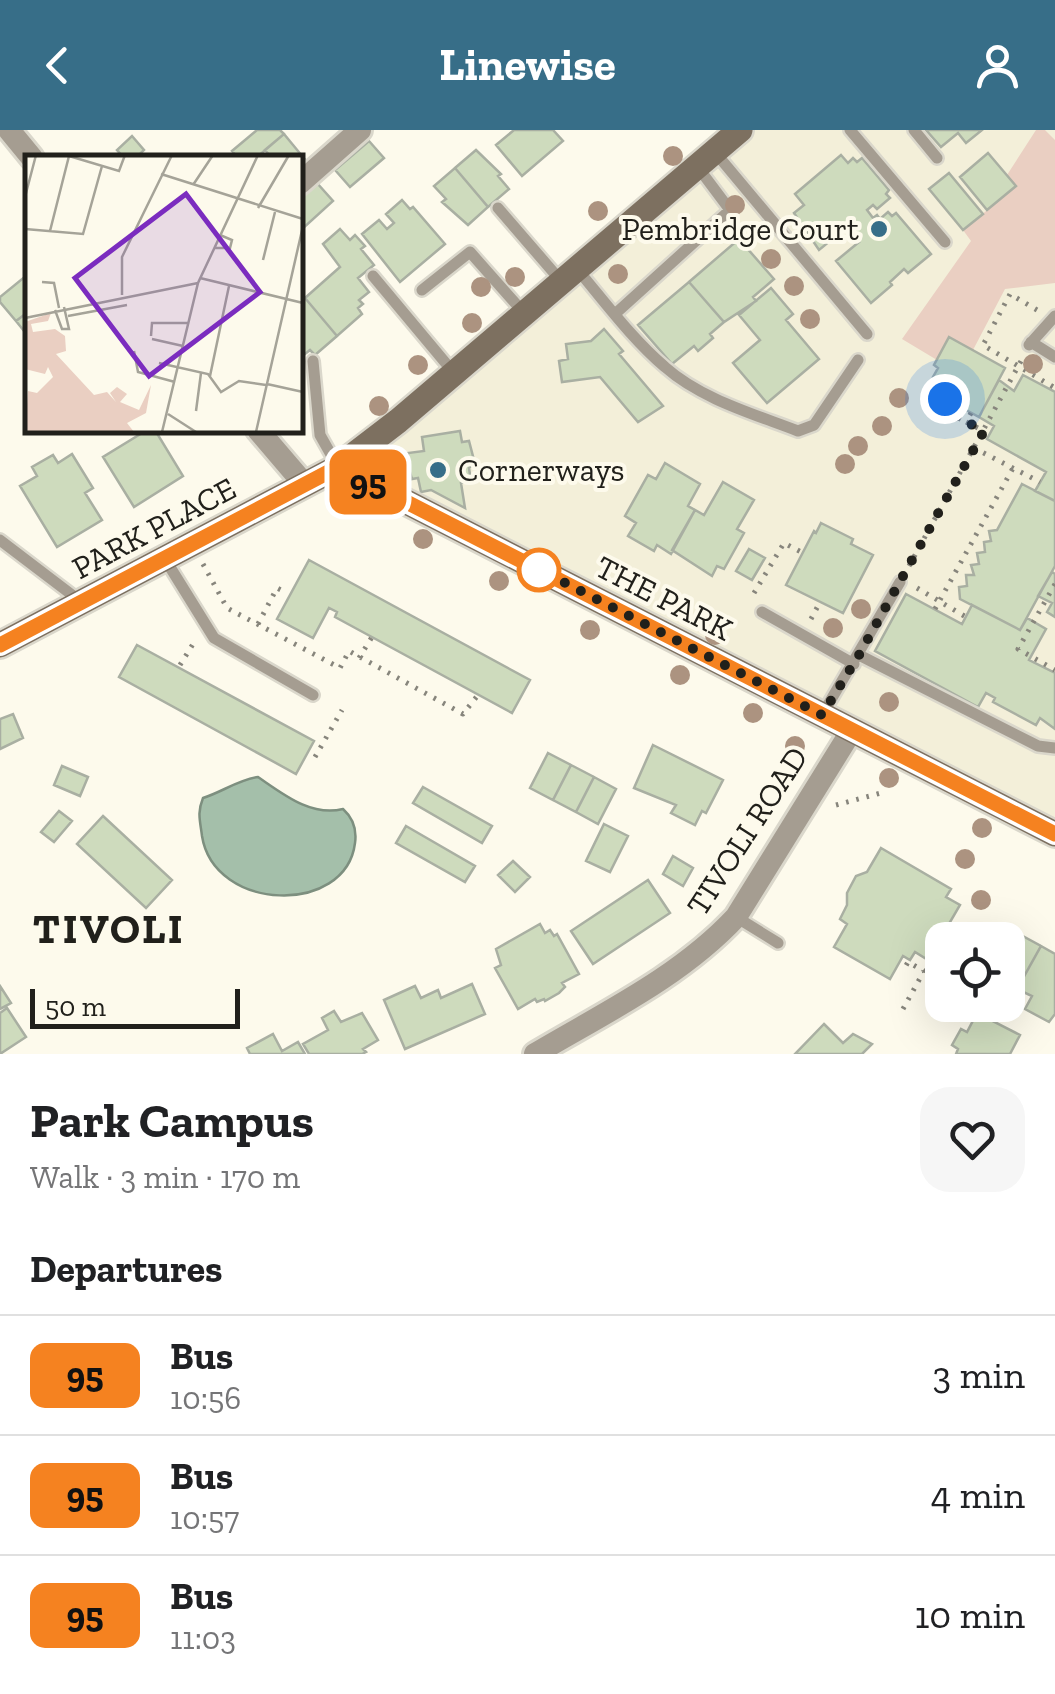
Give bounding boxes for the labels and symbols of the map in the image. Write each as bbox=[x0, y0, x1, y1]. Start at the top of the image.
inset map bbox=[25, 155, 302, 432]
place label: Pembridge Court bbox=[621, 210, 859, 248]
marker: Pembridge Court bbox=[868, 218, 890, 240]
your location bbox=[920, 374, 970, 424]
line badge: 95 bbox=[323, 450, 413, 514]
place label: Cornerways bbox=[458, 451, 625, 489]
marker: Cornerways bbox=[427, 459, 449, 481]
street label: PARK PLACE bbox=[66, 469, 242, 587]
street label: THE PARK bbox=[589, 548, 739, 649]
unlabelled marker bbox=[518, 549, 560, 591]
street label: TIVOLI ROAD bbox=[678, 740, 816, 922]
district label: TIVOLI bbox=[33, 903, 185, 954]
scale bar bbox=[30, 984, 240, 1028]

